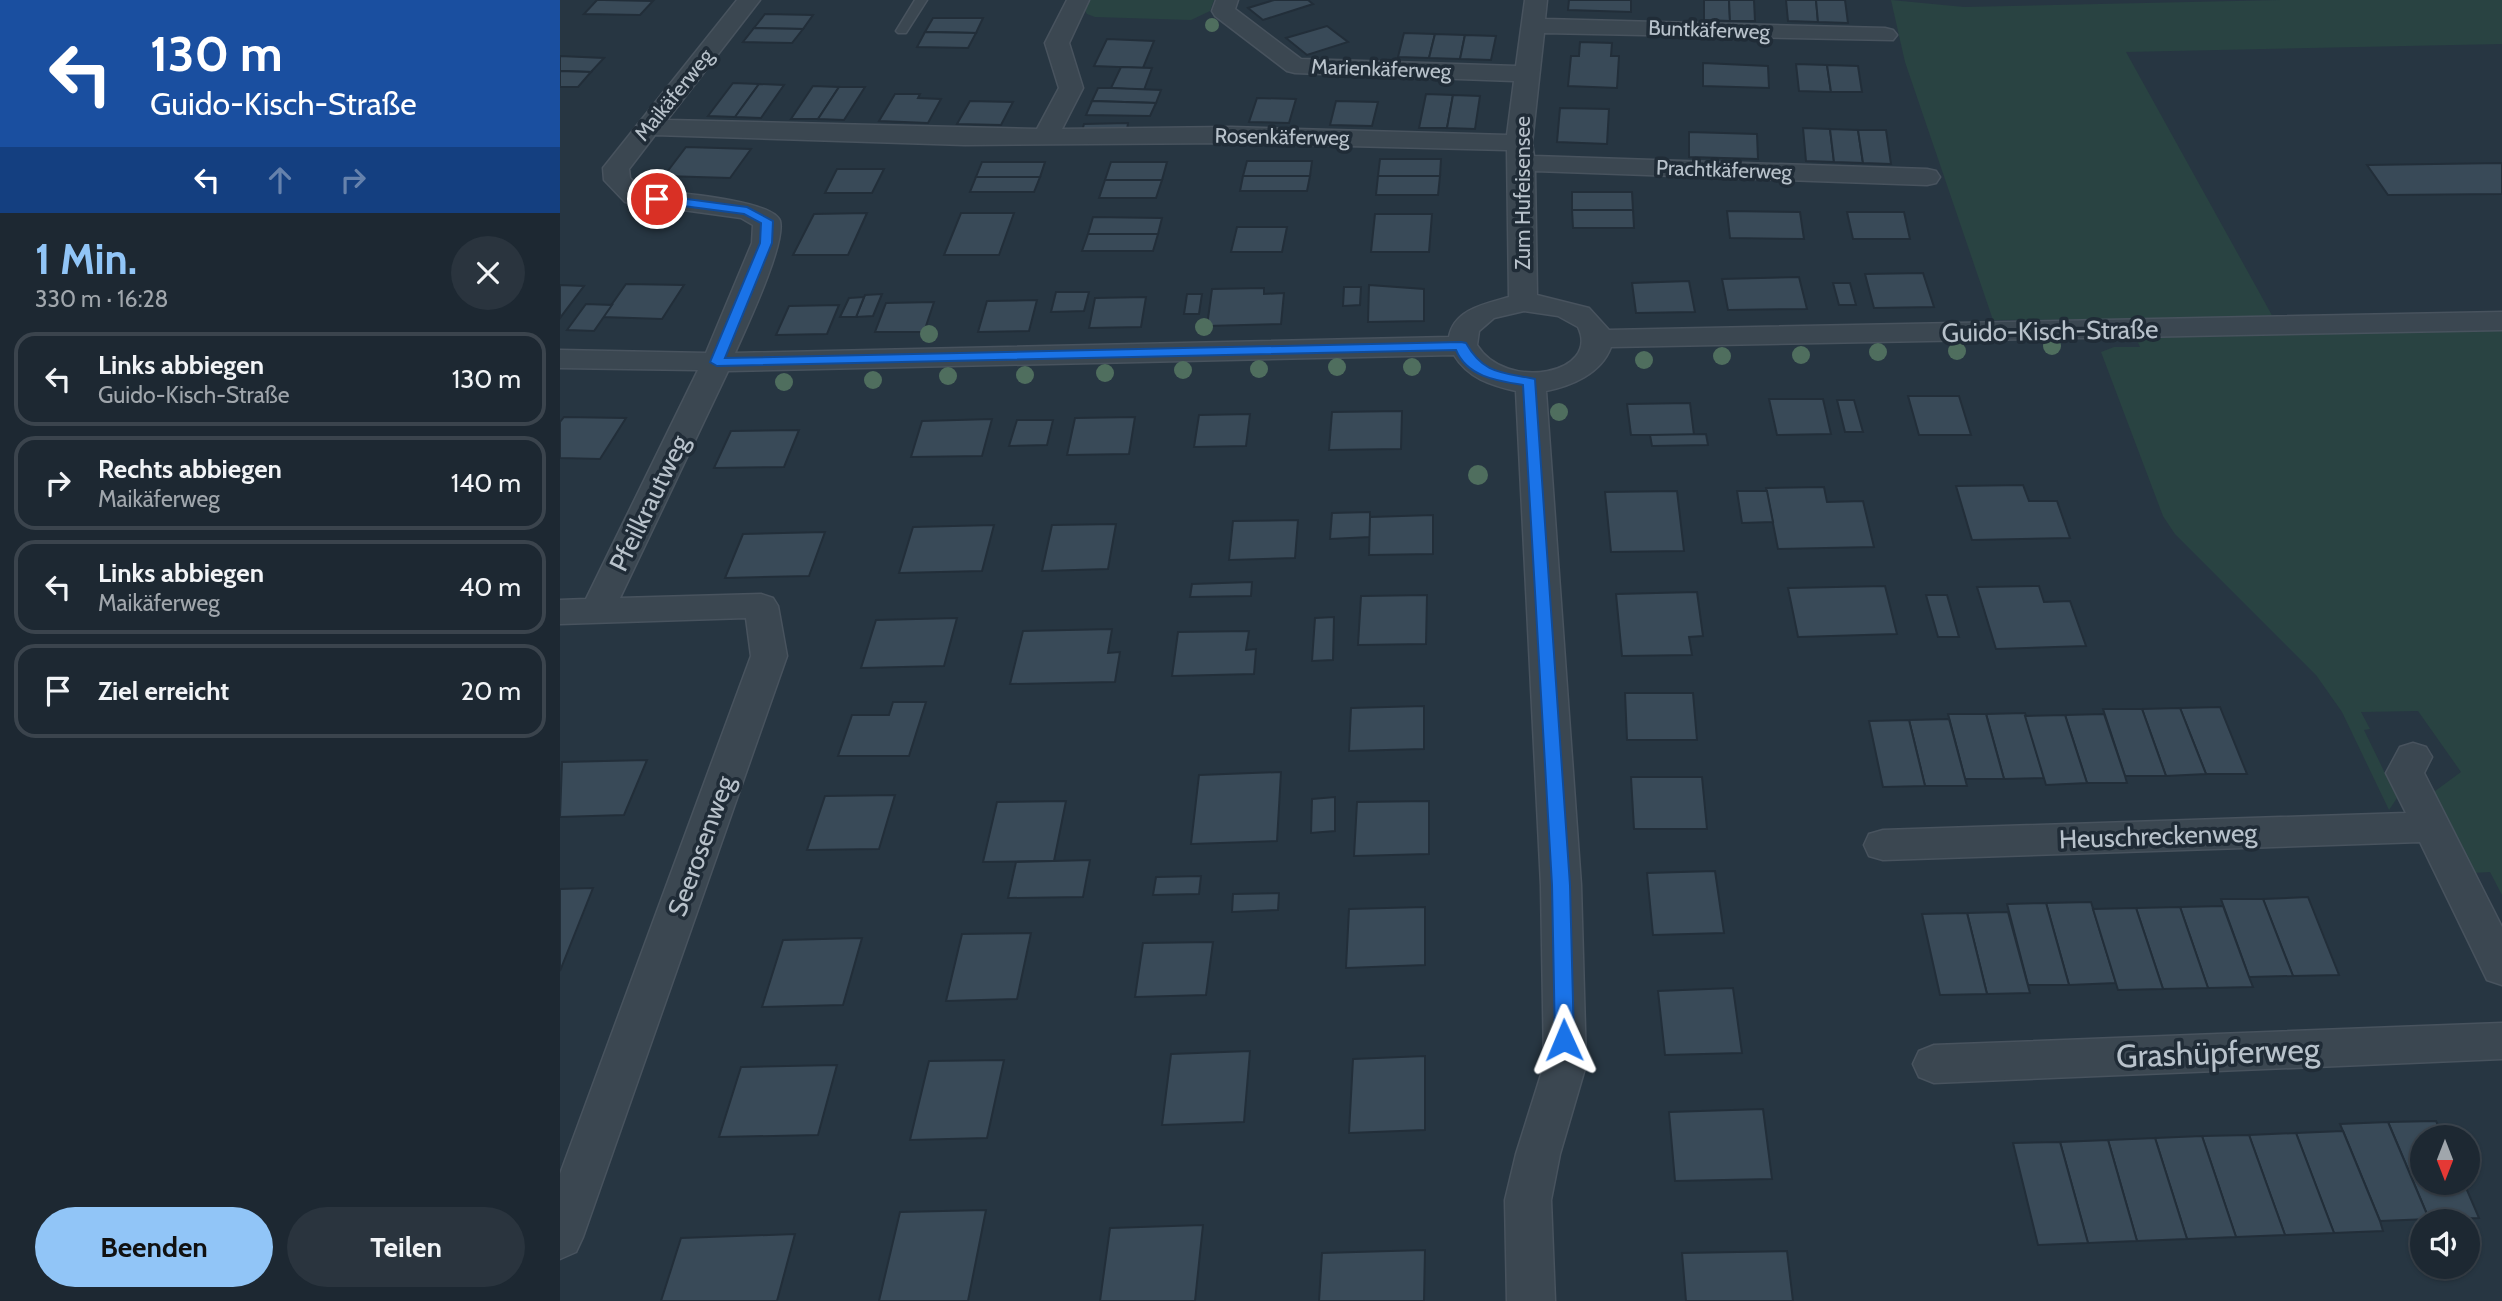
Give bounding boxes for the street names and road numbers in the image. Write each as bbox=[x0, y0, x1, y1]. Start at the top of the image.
street label: Buntkäferweg bbox=[1648, 15, 1771, 44]
street label: Maikäferweg bbox=[629, 43, 719, 146]
street label: Marienkäferweg bbox=[1310, 54, 1452, 83]
street label: Zum Hufeisensee bbox=[1510, 116, 1535, 270]
street label: Rosenkäferweg bbox=[1214, 123, 1350, 150]
street label: Prachtkäferweg bbox=[1656, 155, 1793, 184]
street label: Guido-Kisch-Straße bbox=[1941, 313, 2159, 349]
street label: Pfeilkrautweg bbox=[602, 429, 696, 576]
street label: Seerosenweg bbox=[661, 770, 742, 921]
street label: Heuschreckenweg bbox=[2058, 817, 2259, 855]
street label: Grashüpferweg bbox=[2116, 1029, 2322, 1076]

